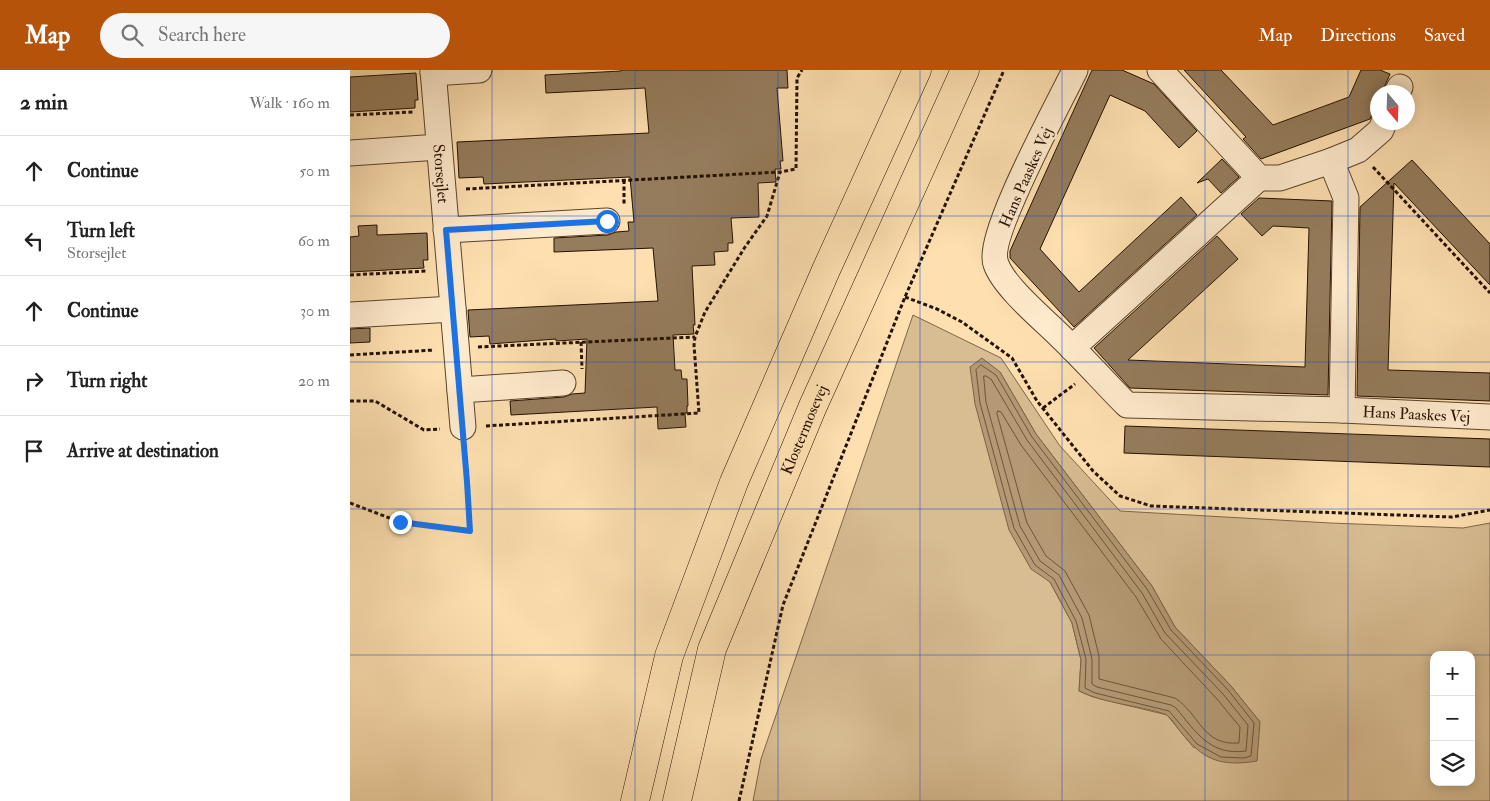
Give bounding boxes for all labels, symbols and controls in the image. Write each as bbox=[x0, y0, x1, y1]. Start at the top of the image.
search box bbox=[100, 13, 450, 58]
text: Map bbox=[25, 20, 70, 51]
icon: search bbox=[118, 21, 146, 49]
text: Search here bbox=[158, 23, 246, 47]
text: Map bbox=[1259, 24, 1292, 47]
text: Directions bbox=[1320, 24, 1396, 47]
text: Saved bbox=[1424, 24, 1465, 47]
north arrow bbox=[1370, 85, 1415, 130]
text: 2 min bbox=[20, 89, 68, 116]
text: Walk · 160 m bbox=[249, 93, 330, 113]
street label: Hans Paaskes Vej bbox=[995, 124, 1057, 231]
street label: Storsejlet bbox=[428, 143, 453, 204]
icon: ahead bbox=[20, 157, 48, 185]
text: Continue bbox=[67, 159, 138, 183]
text: 50 m bbox=[299, 161, 330, 181]
route start bbox=[596, 210, 619, 233]
text: Turn left bbox=[67, 219, 135, 243]
icon: left bbox=[20, 227, 48, 255]
text: 60 m bbox=[298, 231, 330, 251]
text: Storsejlet bbox=[67, 243, 126, 263]
icon: ahead bbox=[20, 297, 48, 325]
text: Continue bbox=[67, 299, 138, 323]
text: 30 m bbox=[300, 301, 330, 321]
icon: right bbox=[20, 367, 48, 395]
text: Turn right bbox=[67, 369, 147, 393]
text: 20 m bbox=[298, 371, 330, 391]
street label: Klostermosevej bbox=[777, 382, 832, 478]
street label: Hans Paaskes Vej bbox=[1362, 402, 1471, 427]
icon: arrive bbox=[20, 437, 48, 465]
text: Arrive at destination bbox=[67, 439, 219, 463]
route end bbox=[389, 511, 412, 534]
map controls bbox=[1430, 651, 1475, 786]
button: + bbox=[1430, 651, 1475, 696]
button: − bbox=[1430, 696, 1475, 741]
button: layers bbox=[1430, 741, 1475, 786]

